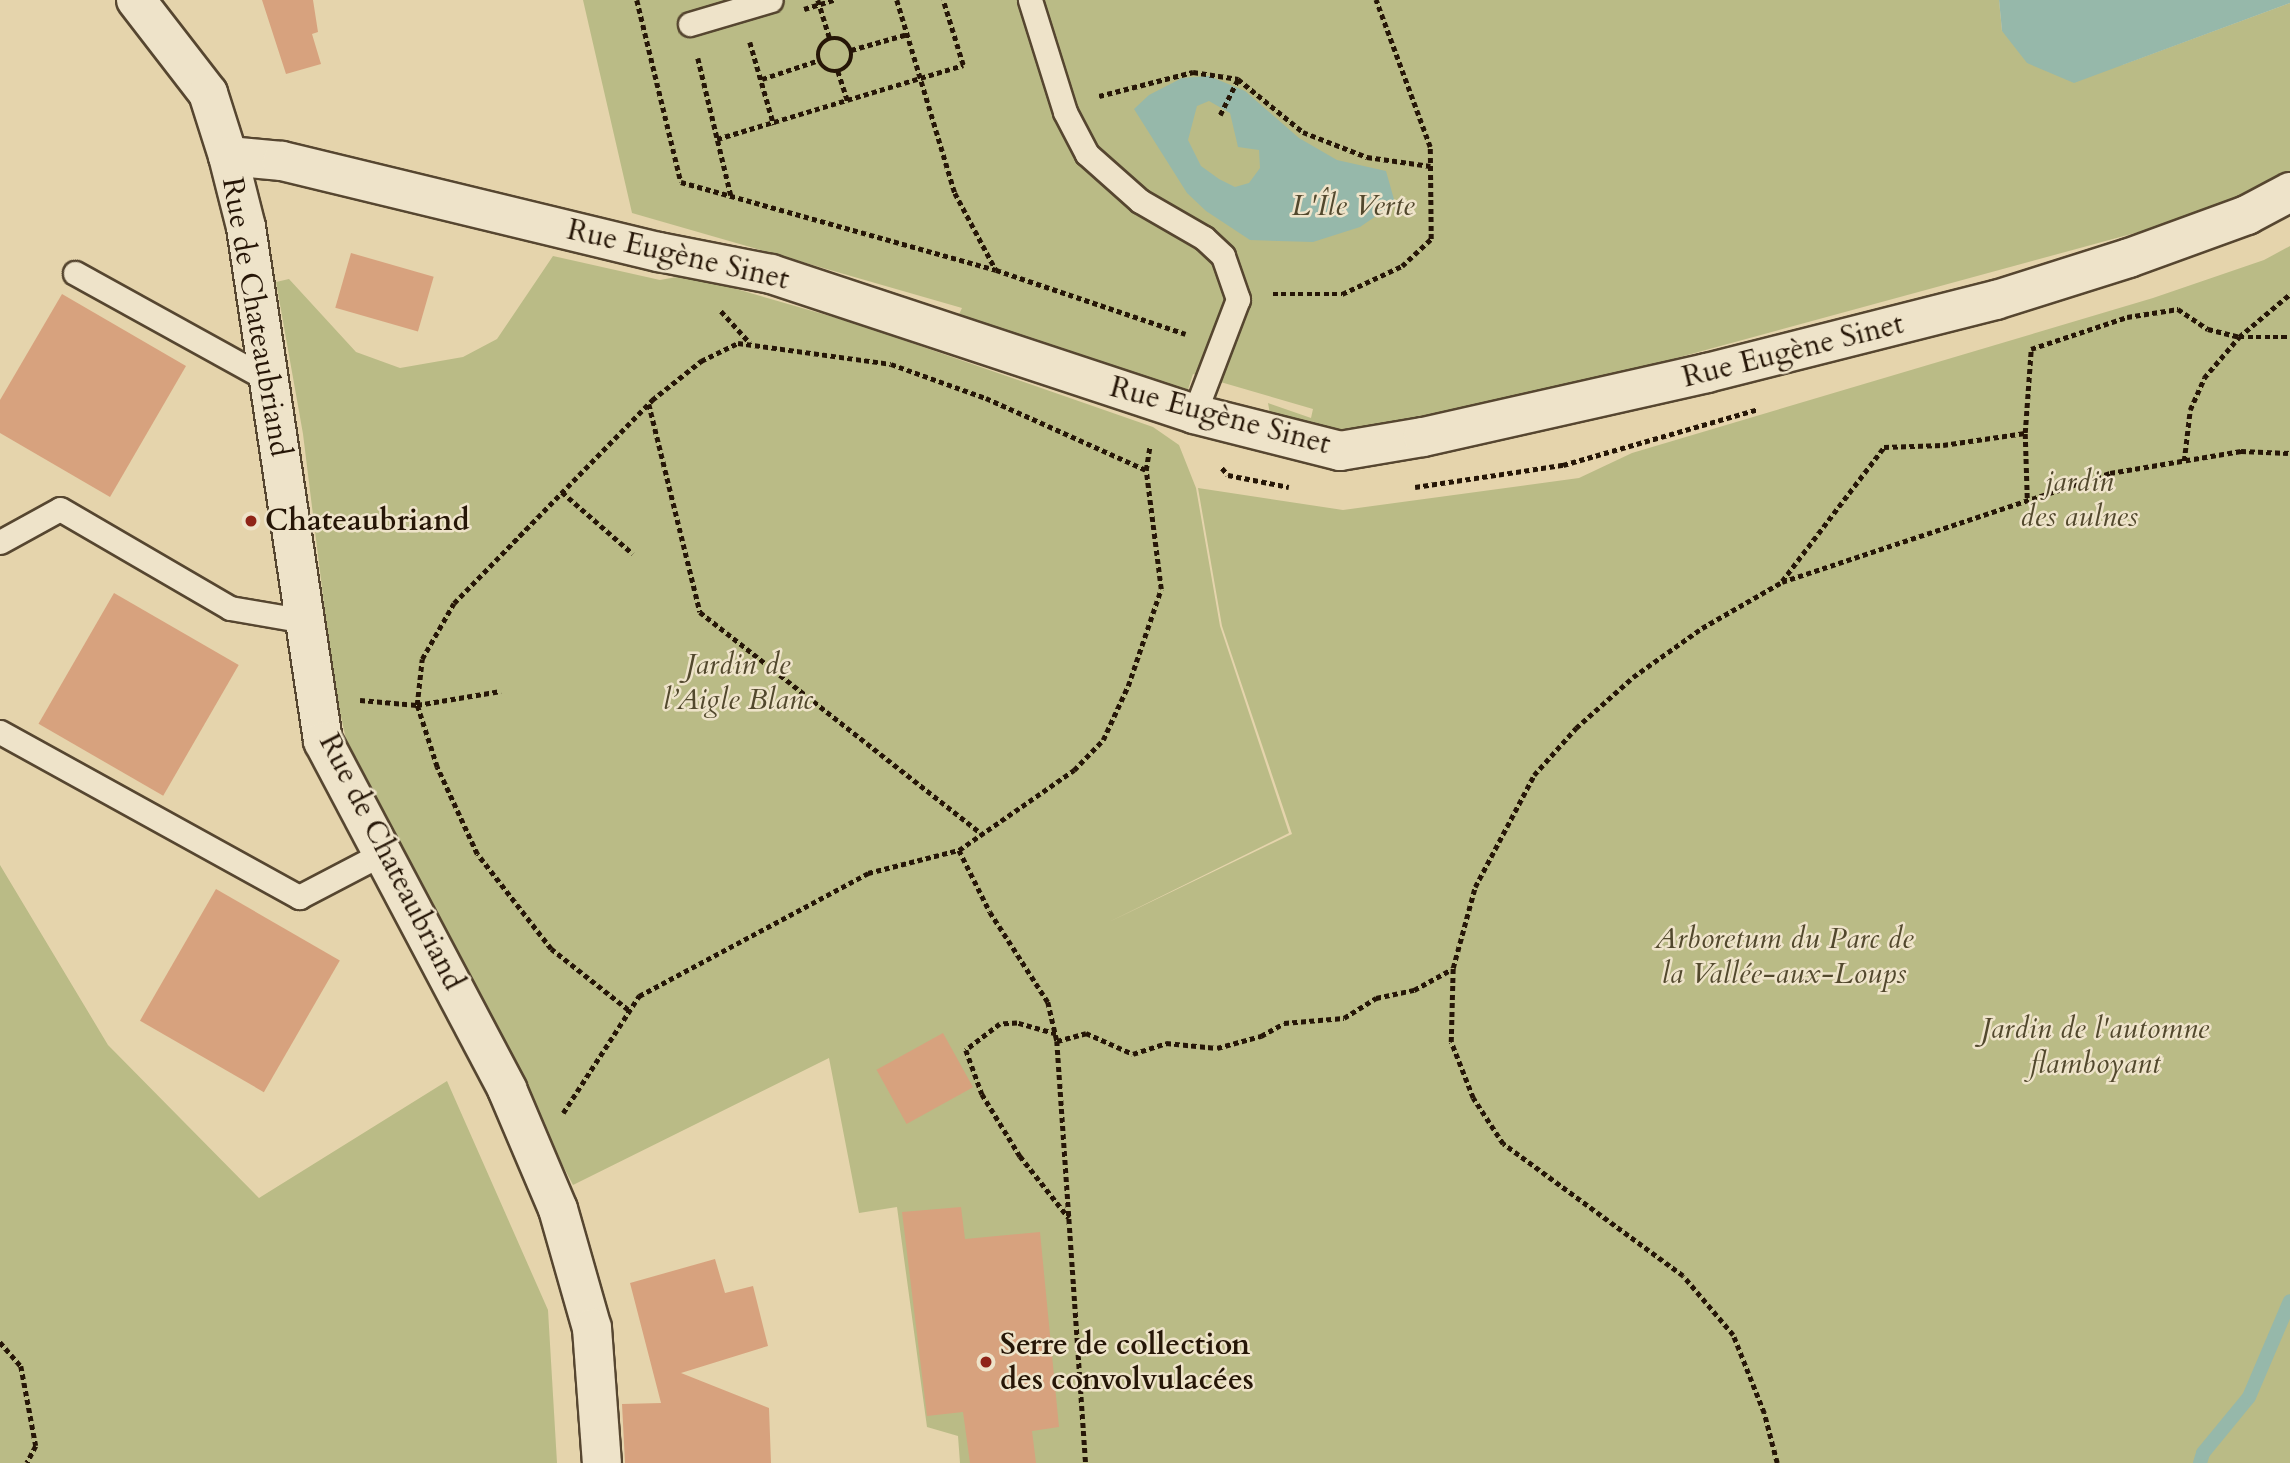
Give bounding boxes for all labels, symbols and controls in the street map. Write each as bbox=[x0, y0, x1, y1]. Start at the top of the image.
street label: Rue de Chateaubriand bbox=[214, 175, 298, 459]
park label: L'Île Verte bbox=[1291, 188, 1415, 224]
street label: Rue Eugène Sinet bbox=[564, 212, 792, 298]
street label: Rue Eugène Sinet bbox=[1679, 306, 1907, 396]
street label: Rue Eugène Sinet bbox=[1106, 369, 1334, 463]
park label: jardin des aulnes bbox=[2020, 464, 2138, 534]
place label: Chateaubriand bbox=[265, 503, 470, 539]
marker: Chateaubriand bbox=[243, 513, 259, 529]
park label: Jardin de l’Aigle Blanc bbox=[663, 647, 813, 718]
street label: Rue de Chateaubriand bbox=[311, 728, 471, 996]
park label: Arboretum du Parc de la Vallée-aux-Loups bbox=[1654, 921, 1914, 992]
park label: Jardin de l'automne flamboyant bbox=[1981, 1011, 2209, 1082]
place label: Serre de collection des convolvulacées bbox=[1000, 1327, 1254, 1398]
marker: Serre de collection des convolvulacées bbox=[978, 1354, 994, 1370]

